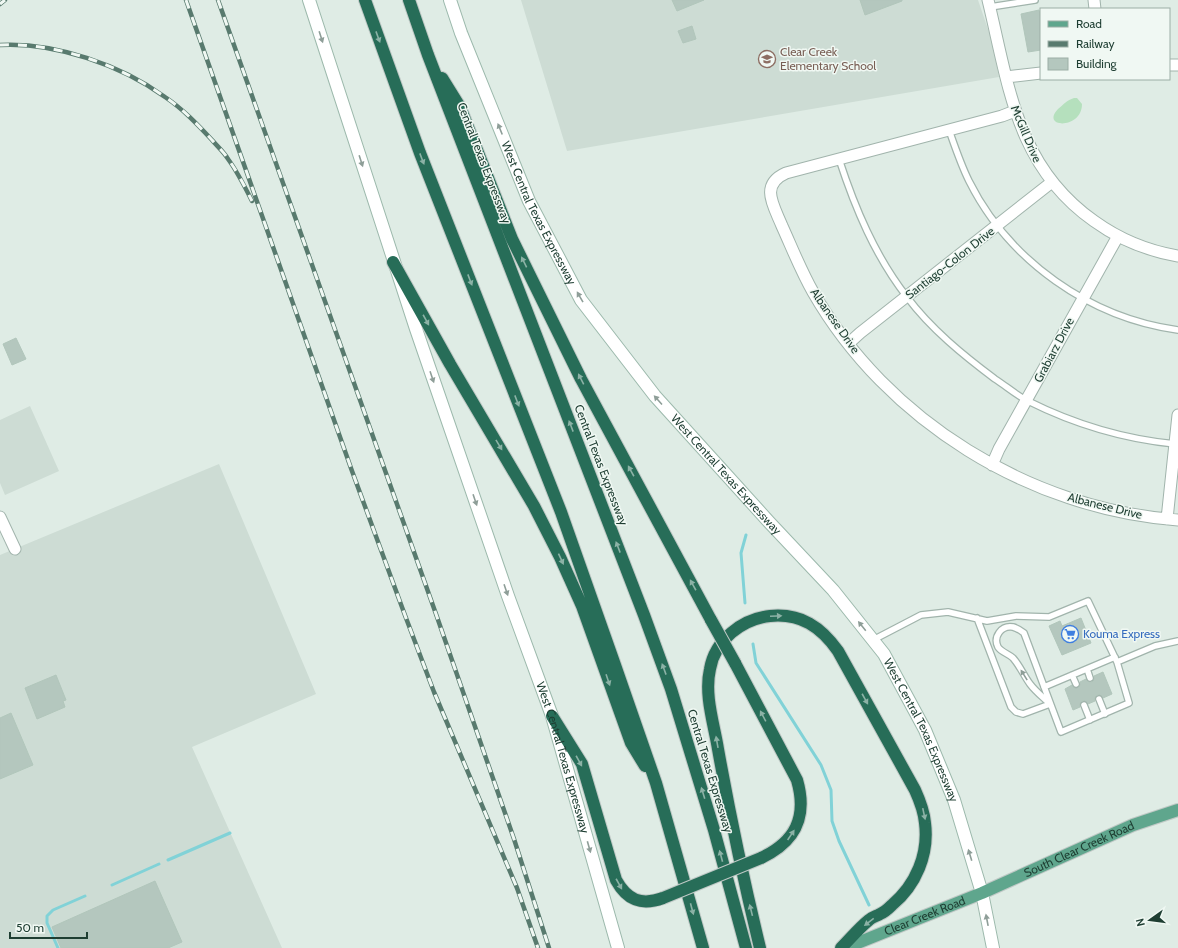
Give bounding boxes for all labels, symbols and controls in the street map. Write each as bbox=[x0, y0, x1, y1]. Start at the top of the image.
legend bbox=[1040, 8, 1170, 80]
text: Road bbox=[1076, 16, 1102, 31]
one-way arrow bbox=[318, 31, 324, 43]
one-way arrow bbox=[376, 31, 382, 43]
text: Railway bbox=[1076, 36, 1114, 51]
place label: Clear Creek Elementary School bbox=[780, 44, 876, 73]
school or university icon: Clear Creek Elementary School bbox=[757, 49, 777, 69]
text: Building bbox=[1076, 56, 1118, 71]
street label: Central Texas Expressway bbox=[454, 100, 515, 226]
street label: McGill Drive bbox=[1008, 103, 1045, 165]
one-way arrow bbox=[497, 123, 503, 134]
street label: West Central Texas Expressway bbox=[499, 139, 580, 287]
one-way arrow bbox=[420, 153, 426, 165]
one-way arrow bbox=[358, 155, 364, 167]
street label: Santiago-Colon Drive bbox=[902, 223, 997, 302]
one-way arrow bbox=[521, 256, 527, 268]
one-way arrow bbox=[467, 274, 473, 286]
street label: Albanese Drive bbox=[807, 285, 863, 356]
one-way arrow bbox=[576, 291, 583, 303]
one-way arrow bbox=[422, 315, 429, 326]
street label: Grabiarz Drive bbox=[1030, 315, 1077, 385]
one-way arrow bbox=[429, 372, 435, 384]
one-way arrow bbox=[578, 373, 584, 384]
one-way arrow bbox=[515, 395, 521, 407]
one-way arrow bbox=[653, 395, 663, 405]
street label: Central Texas Expressway bbox=[571, 402, 632, 528]
street label: West Central Texas Expressway bbox=[668, 411, 785, 538]
one-way arrow bbox=[567, 419, 573, 431]
one-way arrow bbox=[495, 439, 502, 450]
one-way arrow bbox=[627, 465, 634, 477]
street label: Albanese Drive bbox=[1066, 489, 1144, 522]
one-way arrow bbox=[472, 495, 478, 507]
one-way arrow bbox=[615, 541, 621, 553]
one-way arrow bbox=[558, 553, 564, 564]
one-way arrow bbox=[689, 579, 696, 591]
one-way arrow bbox=[503, 584, 509, 596]
one-way arrow bbox=[770, 613, 783, 619]
one-way arrow bbox=[857, 620, 866, 631]
supermarket icon: Kouma Express bbox=[1060, 624, 1080, 644]
place label: Kouma Express bbox=[1083, 626, 1160, 641]
street label: West Central Texas Expressway bbox=[881, 656, 962, 804]
one-way arrow bbox=[660, 662, 666, 674]
one-way arrow bbox=[1021, 669, 1028, 681]
one-way arrow bbox=[606, 674, 612, 686]
street label: West Central Texas Expressway bbox=[533, 680, 593, 835]
one-way arrow bbox=[862, 693, 868, 705]
street label: Central Texas Expressway bbox=[685, 707, 736, 835]
one-way arrow bbox=[760, 710, 766, 722]
one-way arrow bbox=[713, 736, 719, 748]
one-way arrow bbox=[576, 755, 583, 767]
one-way arrow bbox=[700, 786, 706, 798]
one-way arrow bbox=[921, 808, 927, 821]
street label: South Clear Creek Road bbox=[1021, 818, 1136, 880]
one-way arrow bbox=[787, 829, 794, 840]
one-way arrow bbox=[586, 841, 592, 853]
one-way arrow bbox=[967, 849, 973, 861]
one-way arrow bbox=[718, 850, 724, 862]
one-way arrow bbox=[616, 878, 622, 890]
street label: Clear Creek Road bbox=[882, 893, 967, 938]
north arrow bbox=[1130, 900, 1170, 940]
one-way arrow bbox=[689, 904, 695, 916]
one-way arrow bbox=[747, 904, 753, 916]
scale bar bbox=[10, 914, 87, 940]
one-way arrow bbox=[984, 914, 990, 927]
one-way arrow bbox=[863, 917, 874, 926]
text: N bbox=[1133, 917, 1148, 928]
text: 50 m bbox=[16, 920, 44, 935]

